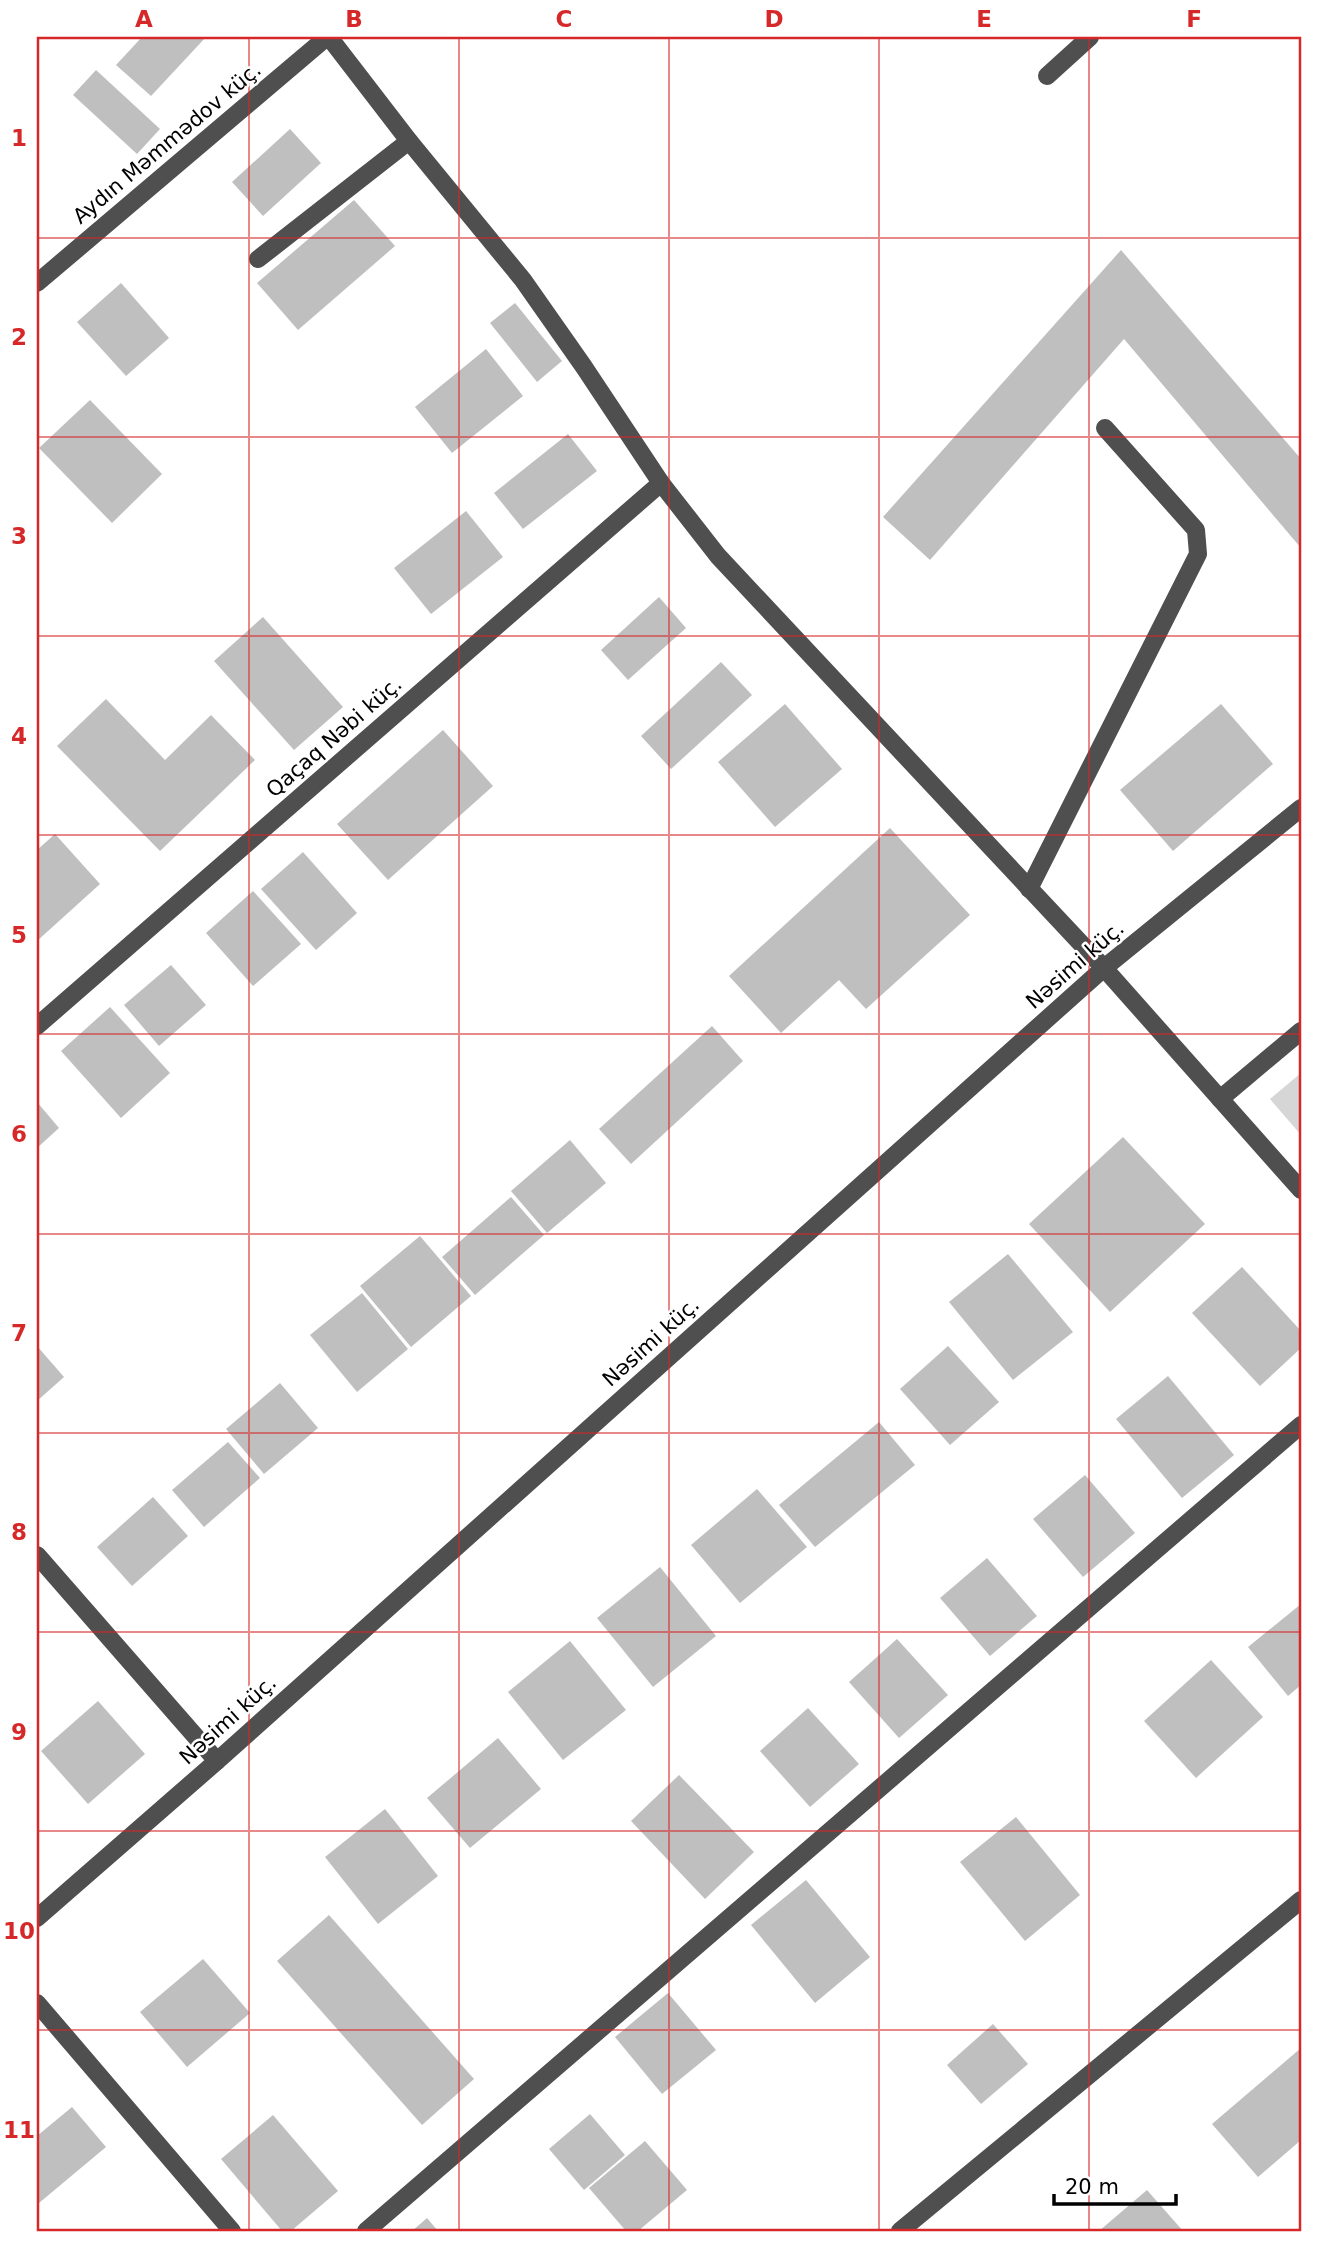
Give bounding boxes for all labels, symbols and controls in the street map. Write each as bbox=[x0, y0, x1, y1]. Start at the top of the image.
text: A bbox=[135, 6, 153, 32]
text: B bbox=[345, 6, 363, 32]
text: C bbox=[556, 6, 572, 32]
text: D bbox=[764, 6, 784, 32]
text: E bbox=[976, 6, 992, 32]
text: F bbox=[1186, 6, 1202, 32]
street label: Aydın Məmmədov küç. bbox=[68, 57, 266, 229]
text: 1 bbox=[11, 125, 27, 151]
text: 2 bbox=[11, 324, 27, 350]
text: 3 bbox=[11, 523, 27, 549]
street label: Qaçaq Nəbi küç. bbox=[261, 672, 407, 802]
text: 4 bbox=[11, 723, 27, 749]
street label: Nəsimi küç. bbox=[1021, 916, 1129, 1014]
text: 5 bbox=[11, 922, 27, 948]
text: 6 bbox=[11, 1121, 27, 1147]
street label: Nəsimi küç. bbox=[598, 1292, 704, 1392]
text: 7 bbox=[11, 1320, 27, 1346]
text: 8 bbox=[11, 1519, 27, 1545]
street label: Nəsimi küç. bbox=[175, 1670, 281, 1770]
text: 9 bbox=[11, 1719, 27, 1745]
text: 10 bbox=[3, 1918, 35, 1944]
text: 11 bbox=[3, 2117, 35, 2143]
scale bar bbox=[1054, 2163, 1177, 2207]
text: 20 m bbox=[1065, 2175, 1119, 2199]

